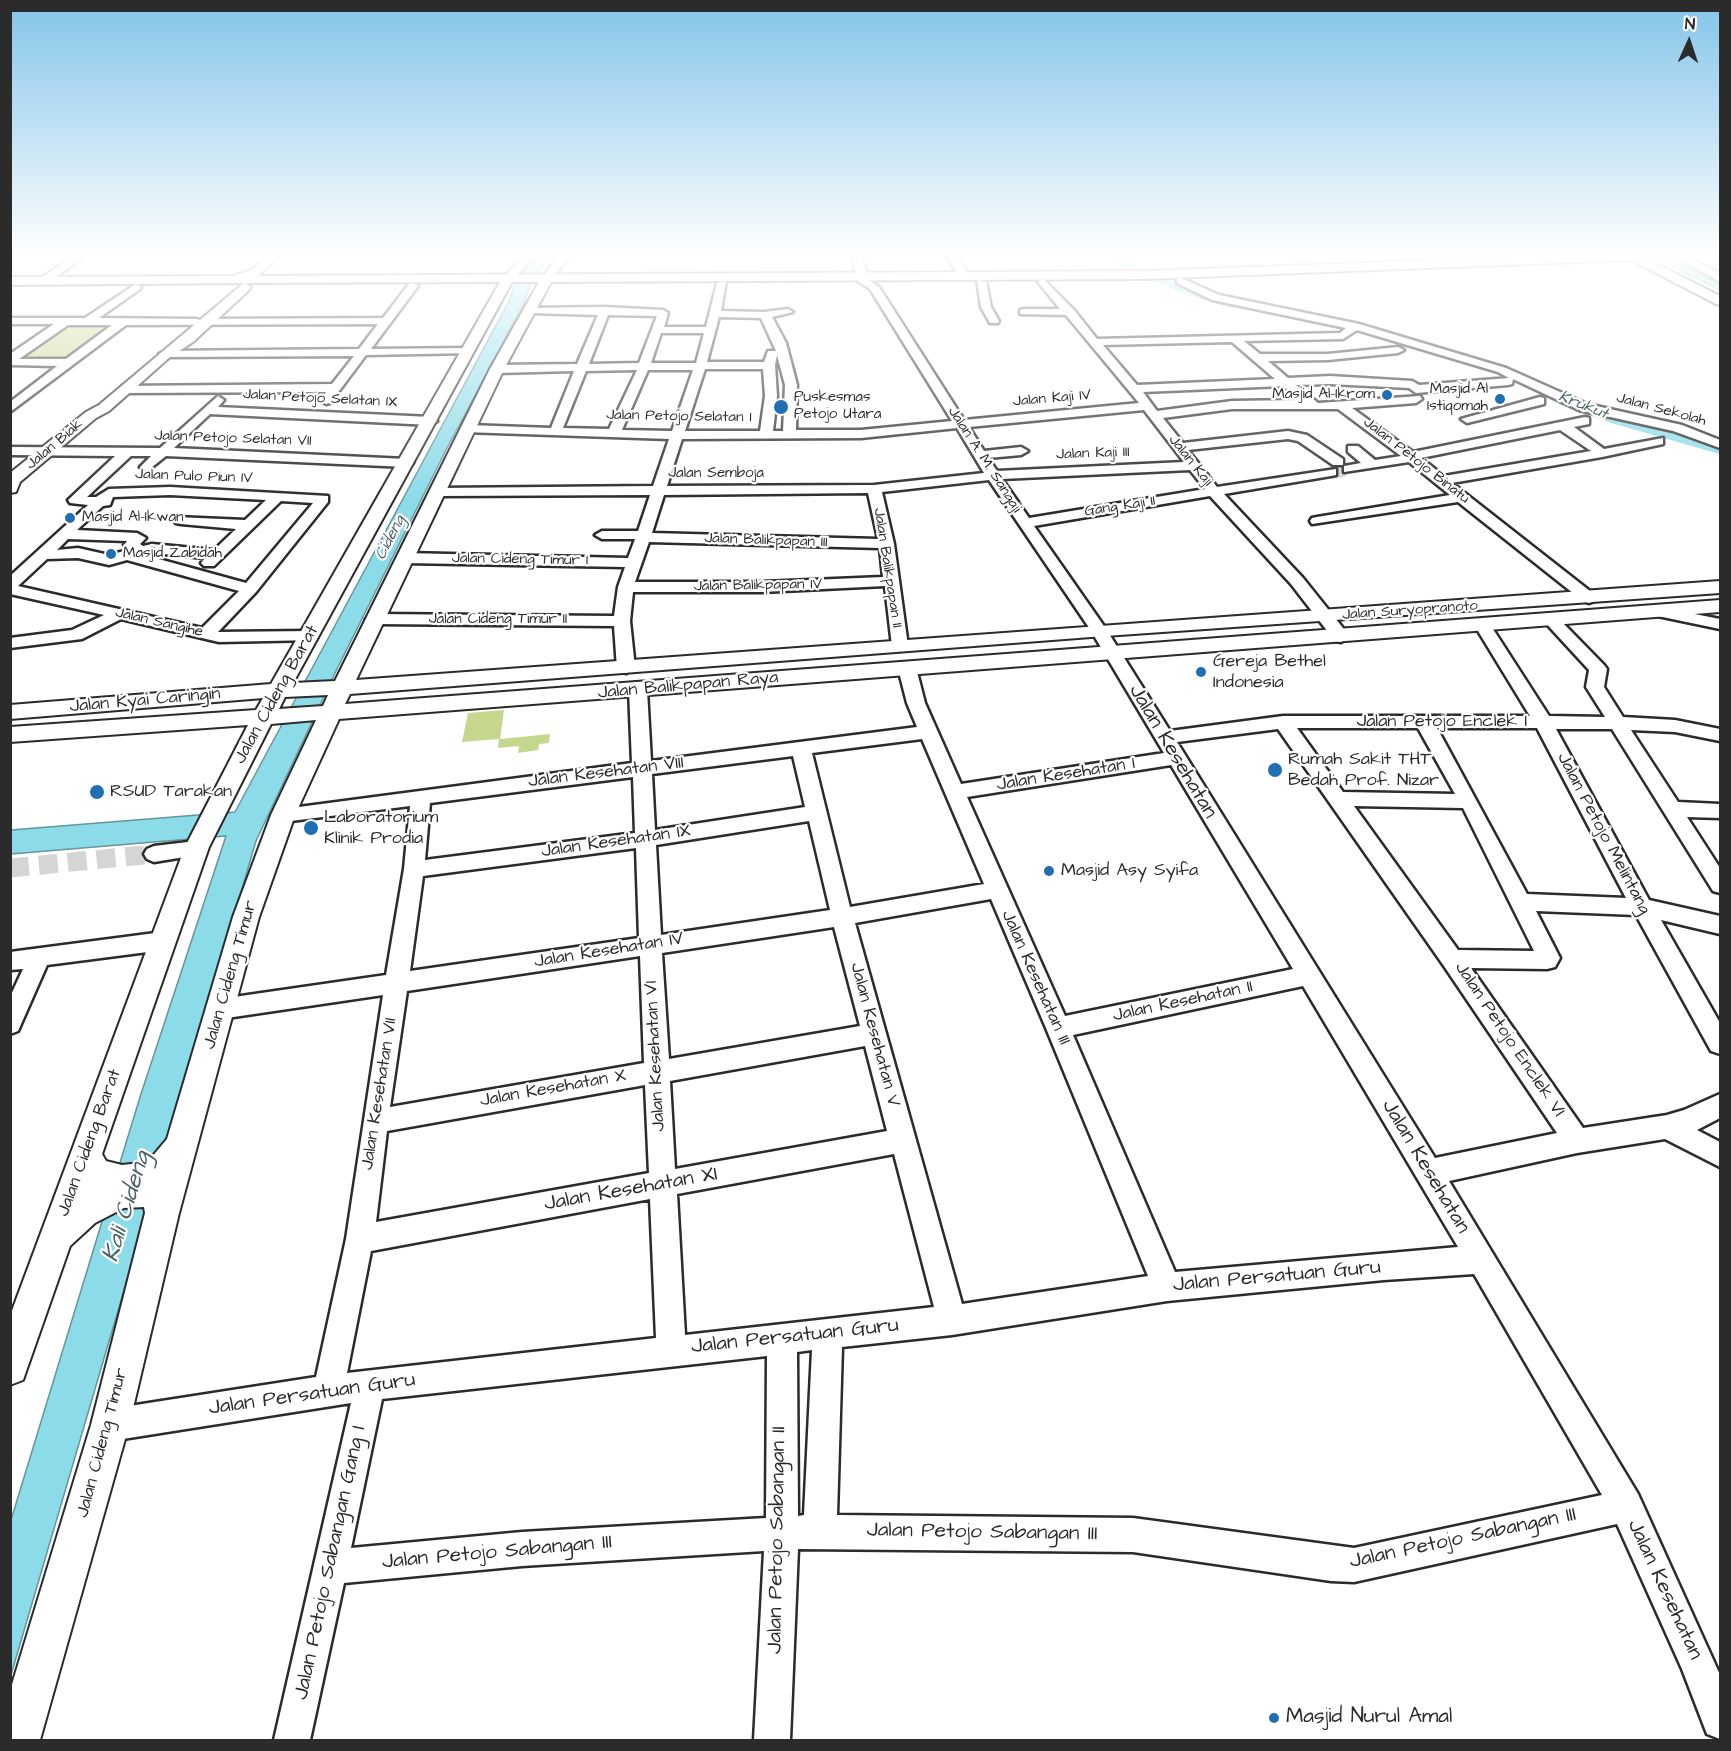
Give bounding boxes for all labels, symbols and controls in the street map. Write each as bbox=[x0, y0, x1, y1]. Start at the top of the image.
north arrow bbox=[1659, 12, 1719, 72]
text: N bbox=[1684, 13, 1696, 35]
place label: Masjid Al Istiqomah bbox=[1427, 381, 1488, 416]
street label: Jalan Petojo Selatan IX bbox=[242, 386, 398, 412]
place label: Masjid Al-Ikrom bbox=[1272, 386, 1375, 404]
street label: Jalan Kaji IV bbox=[1012, 387, 1092, 411]
marker: Masjid Al-Ikrom bbox=[1380, 388, 1394, 402]
water label: Krukut bbox=[1556, 388, 1610, 424]
place label: Puskesmas Petojo Utara bbox=[794, 389, 881, 424]
street label: Jalan Sekolah bbox=[1614, 389, 1708, 431]
marker: Masjid Al Istiqomah bbox=[1493, 392, 1507, 406]
marker: Puskesmas Petojo Utara bbox=[772, 398, 790, 416]
street label: Jalan A. M. Sangaji bbox=[943, 404, 1025, 516]
street label: Jalan Petojo Selatan I bbox=[606, 407, 752, 427]
street label: Jalan Petojo Binatu bbox=[1359, 414, 1473, 508]
street label: Jalan Biak bbox=[23, 416, 87, 474]
street label: Jalan Petojo Selatan VII bbox=[154, 427, 312, 451]
street label: Jalan Kaji bbox=[1164, 432, 1216, 490]
street label: Jalan Kaji III bbox=[1056, 444, 1130, 464]
street label: Jalan Semboja bbox=[668, 465, 764, 483]
street label: Jalan Pulo Piun IV bbox=[135, 466, 253, 488]
street label: Gang Kaji II bbox=[1083, 493, 1157, 521]
street label: Jalan Balikpapan II bbox=[869, 507, 905, 629]
place label: Masjid Al-Ikwan bbox=[82, 509, 184, 527]
marker: Masjid Al-Ikwan bbox=[63, 511, 77, 525]
water label: Cideng bbox=[372, 513, 410, 563]
street label: Jalan Balikpapan III bbox=[704, 530, 828, 552]
place label: Masjid Zabidah bbox=[123, 545, 222, 563]
marker: Masjid Zabidah bbox=[104, 547, 118, 561]
street label: Jalan Cideng Timur I bbox=[452, 550, 588, 570]
street label: Jalan Balikpapan IV bbox=[694, 576, 822, 596]
street label: Jalan Suryopranoto bbox=[1342, 597, 1478, 625]
street label: Jalan Sangihe bbox=[113, 604, 205, 642]
street label: Jalan Cideng Timur II bbox=[429, 611, 567, 629]
street label: Jalan Cideng Barat bbox=[230, 622, 324, 768]
place label: Gereja Bethel Indonesia bbox=[1213, 651, 1326, 694]
marker: Gereja Bethel Indonesia bbox=[1194, 665, 1208, 679]
street label: Jalan Balikpapan Raya bbox=[597, 667, 779, 705]
street label: Jalan Kesehatan bbox=[1122, 681, 1222, 823]
street label: Jalan Kyai Caringin bbox=[69, 684, 221, 718]
street label: Jalan Petojo Enclek I bbox=[1357, 711, 1527, 733]
place label: Rumah Sakit THT Bedah Prof. Nizar bbox=[1288, 749, 1439, 792]
street label: Jalan Petojo Melintang bbox=[1551, 749, 1655, 919]
street label: Jalan Kesehatan VIII bbox=[527, 753, 685, 793]
street label: Jalan Kesehatan I bbox=[995, 753, 1137, 797]
marker: Rumah Sakit THT Bedah Prof. Nizar bbox=[1266, 761, 1284, 779]
place label: RSUD Tarakan bbox=[110, 781, 232, 803]
marker: RSUD Tarakan bbox=[88, 783, 106, 801]
place label: Laboratorium Klinik Prodia bbox=[324, 807, 438, 850]
marker: Laboratorium Klinik Prodia bbox=[302, 819, 320, 837]
street label: Jalan Kesehatan IX bbox=[540, 821, 692, 863]
place label: Masjid Asy Syifa bbox=[1061, 860, 1198, 882]
marker: Masjid Asy Syifa bbox=[1042, 864, 1056, 878]
street label: Jalan Cideng Timur bbox=[199, 898, 263, 1052]
street label: Jalan Kesehatan III bbox=[996, 907, 1074, 1049]
street label: Jalan Kesehatan IV bbox=[533, 929, 685, 973]
street label: Jalan Petojo Enclek VI bbox=[1449, 959, 1569, 1121]
street label: Jalan Kesehatan V bbox=[844, 961, 904, 1109]
street label: Jalan Kesehatan II bbox=[1111, 977, 1255, 1027]
street label: Jalan Kesehatan VI bbox=[641, 980, 671, 1132]
street label: Jalan Kesehatan VII bbox=[357, 1016, 403, 1172]
street label: Jalan Cideng Barat bbox=[53, 1066, 127, 1220]
street label: Jalan Kesehatan X bbox=[478, 1066, 628, 1112]
street label: Jalan Kesehatan bbox=[1375, 1096, 1475, 1238]
water label: Kali Cideng bbox=[98, 1148, 158, 1266]
street label: Jalan Kesehatan XI bbox=[542, 1162, 720, 1218]
street label: Jalan Persatuan Guru bbox=[1172, 1255, 1382, 1299]
street label: Jalan Persatuan Guru bbox=[690, 1314, 900, 1360]
street label: Jalan Cideng Timur bbox=[73, 1366, 133, 1520]
street label: Jalan Persatuan Guru bbox=[207, 1368, 417, 1422]
street label: Jalan Petojo Sabangan Gang I bbox=[290, 1424, 372, 1702]
street label: Jalan Petojo Sabangan II bbox=[763, 1426, 793, 1654]
street label: Jalan Petojo Sabangan III bbox=[1347, 1503, 1579, 1575]
street label: Jalan Kesehatan bbox=[1621, 1516, 1707, 1664]
street label: Jalan Petojo Sabangan III bbox=[866, 1518, 1098, 1548]
street label: Jalan Petojo Sabangan III bbox=[381, 1530, 613, 1576]
place label: Masjid Nurul Amal bbox=[1286, 1705, 1452, 1731]
marker: Masjid Nurul Amal bbox=[1267, 1711, 1281, 1725]

